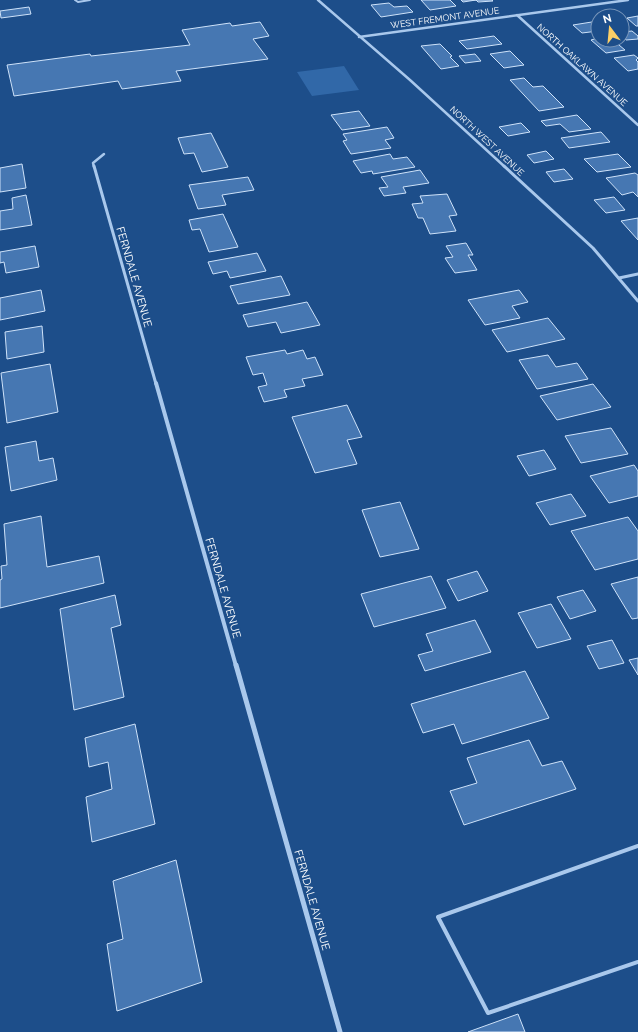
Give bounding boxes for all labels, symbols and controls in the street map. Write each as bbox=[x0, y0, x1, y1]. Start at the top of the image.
street label: WEST FREMONT AVENUE bbox=[390, 5, 501, 31]
north arrow bbox=[590, 8, 630, 48]
text: N bbox=[602, 11, 613, 26]
street label: NORTH OAKLAWN AVENUE bbox=[535, 22, 630, 109]
street label: NORTH WEST AVENUE bbox=[448, 104, 526, 178]
street label: FERNDALE AVENUE bbox=[113, 225, 155, 329]
street label: FERNDALE AVENUE bbox=[202, 536, 244, 640]
street label: FERNDALE AVENUE bbox=[291, 848, 333, 952]

